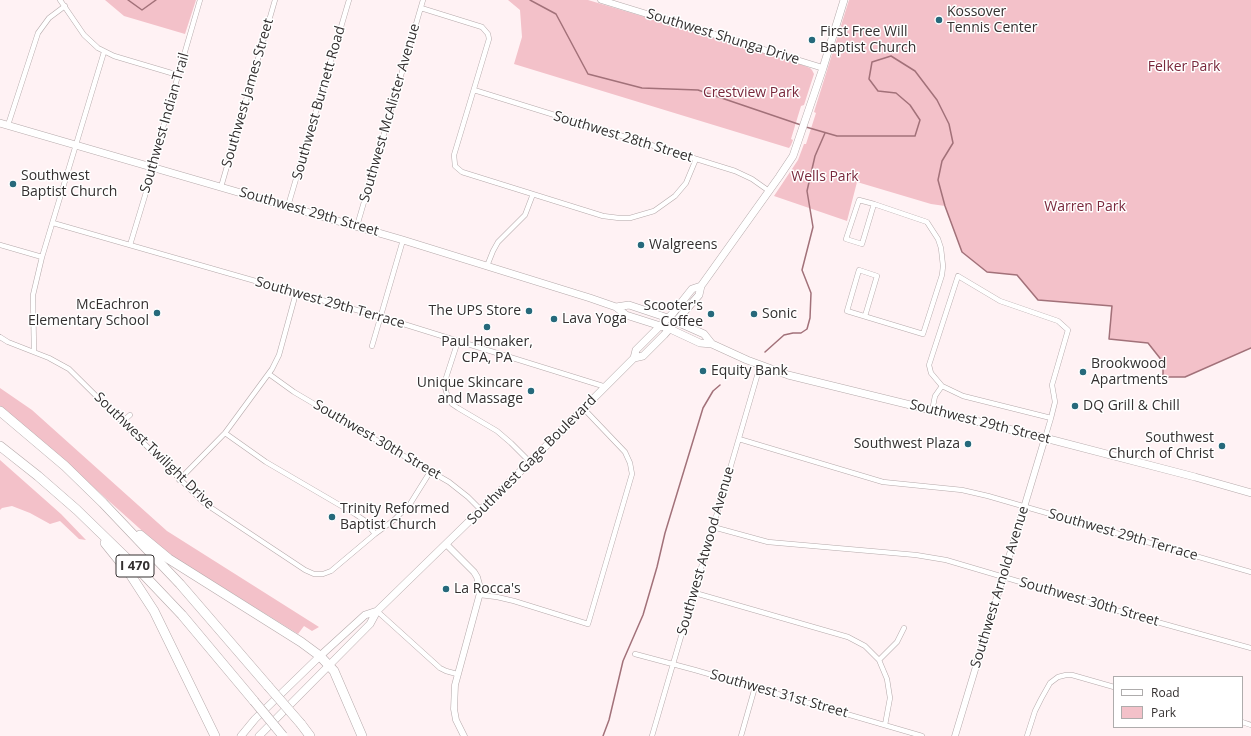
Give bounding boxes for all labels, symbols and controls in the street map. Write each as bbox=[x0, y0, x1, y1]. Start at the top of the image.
place label: Kossover Tennis Center bbox=[947, 4, 1037, 36]
street label: Southwest Shunga Drive bbox=[645, 6, 801, 68]
marker: Kossover Tennis Center bbox=[934, 15, 944, 25]
street label: Southwest James Street bbox=[219, 17, 277, 169]
street label: Southwest McAlister Avenue bbox=[356, 22, 424, 204]
street label: Southwest Burnett Road bbox=[289, 24, 349, 182]
place label: First Free Will Baptist Church bbox=[820, 24, 916, 56]
marker: First Free Will Baptist Church bbox=[807, 35, 817, 45]
street label: Southwest Indian Trail bbox=[137, 51, 193, 195]
park label: Felker Park bbox=[1148, 59, 1220, 75]
park label: Crestview Park bbox=[703, 85, 799, 101]
street label: Southwest 28th Street bbox=[551, 108, 695, 166]
place label: Southwest Baptist Church bbox=[21, 168, 117, 200]
park label: Wells Park bbox=[791, 169, 859, 185]
marker: Southwest Baptist Church bbox=[8, 179, 18, 189]
street label: Southwest 29th Street bbox=[237, 184, 381, 240]
park label: Warren Park bbox=[1044, 199, 1126, 215]
place label: Walgreens bbox=[649, 237, 718, 253]
marker: Walgreens bbox=[636, 240, 646, 250]
street label: Southwest 29th Terrace bbox=[253, 274, 407, 332]
place label: McEachron Elementary School bbox=[28, 297, 149, 330]
place label: Scooter's Coffee bbox=[643, 298, 703, 330]
place label: The UPS Store bbox=[429, 303, 521, 319]
marker: The UPS Store bbox=[524, 306, 534, 316]
place label: Sonic bbox=[762, 306, 797, 322]
marker: McEachron Elementary School bbox=[152, 308, 162, 318]
marker: Scooter's Coffee bbox=[706, 309, 716, 319]
marker: Sonic bbox=[749, 309, 759, 319]
place label: Lava Yoga bbox=[562, 311, 627, 327]
marker: Lava Yoga bbox=[549, 314, 559, 324]
marker: Paul Honaker, CPA, PA bbox=[482, 322, 492, 332]
place label: Paul Honaker, CPA, PA bbox=[441, 334, 533, 366]
place label: Brookwood Apartments bbox=[1091, 356, 1168, 388]
place label: Equity Bank bbox=[711, 363, 788, 379]
marker: Equity Bank bbox=[698, 366, 708, 376]
marker: Brookwood Apartments bbox=[1078, 367, 1088, 377]
place label: Unique Skincare and Massage bbox=[417, 375, 523, 408]
marker: Unique Skincare and Massage bbox=[526, 386, 536, 396]
street label: Southwest Twilight Drive bbox=[90, 389, 218, 513]
street label: Southwest Gage Boulevard bbox=[464, 392, 600, 528]
street label: Southwest 29th Street bbox=[908, 396, 1052, 448]
street label: Southwest 30th Street bbox=[310, 397, 444, 483]
place label: DQ Grill & Chill bbox=[1083, 398, 1180, 414]
marker: DQ Grill & Chill bbox=[1070, 401, 1080, 411]
place label: Southwest Church of Christ bbox=[1108, 430, 1214, 462]
place label: Southwest Plaza bbox=[854, 436, 960, 452]
marker: Southwest Plaza bbox=[963, 439, 973, 449]
marker: Southwest Church of Christ bbox=[1217, 441, 1227, 451]
street label: Southwest Atwood Avenue bbox=[674, 465, 738, 637]
place label: Trinity Reformed Baptist Church bbox=[340, 501, 449, 534]
street label: Southwest Arnold Avenue bbox=[967, 504, 1033, 670]
street label: Southwest 29th Terrace bbox=[1046, 506, 1200, 564]
marker: Trinity Reformed Baptist Church bbox=[327, 512, 337, 522]
road number: I 470 bbox=[116, 555, 154, 577]
street label: Southwest 30th Street bbox=[1017, 574, 1161, 630]
place label: La Rocca's bbox=[454, 581, 521, 597]
marker: La Rocca's bbox=[441, 584, 451, 594]
street label: Southwest 31st Street bbox=[708, 666, 850, 722]
legend bbox=[1113, 676, 1243, 728]
text: Road bbox=[1151, 684, 1180, 701]
text: Park bbox=[1151, 704, 1176, 721]

